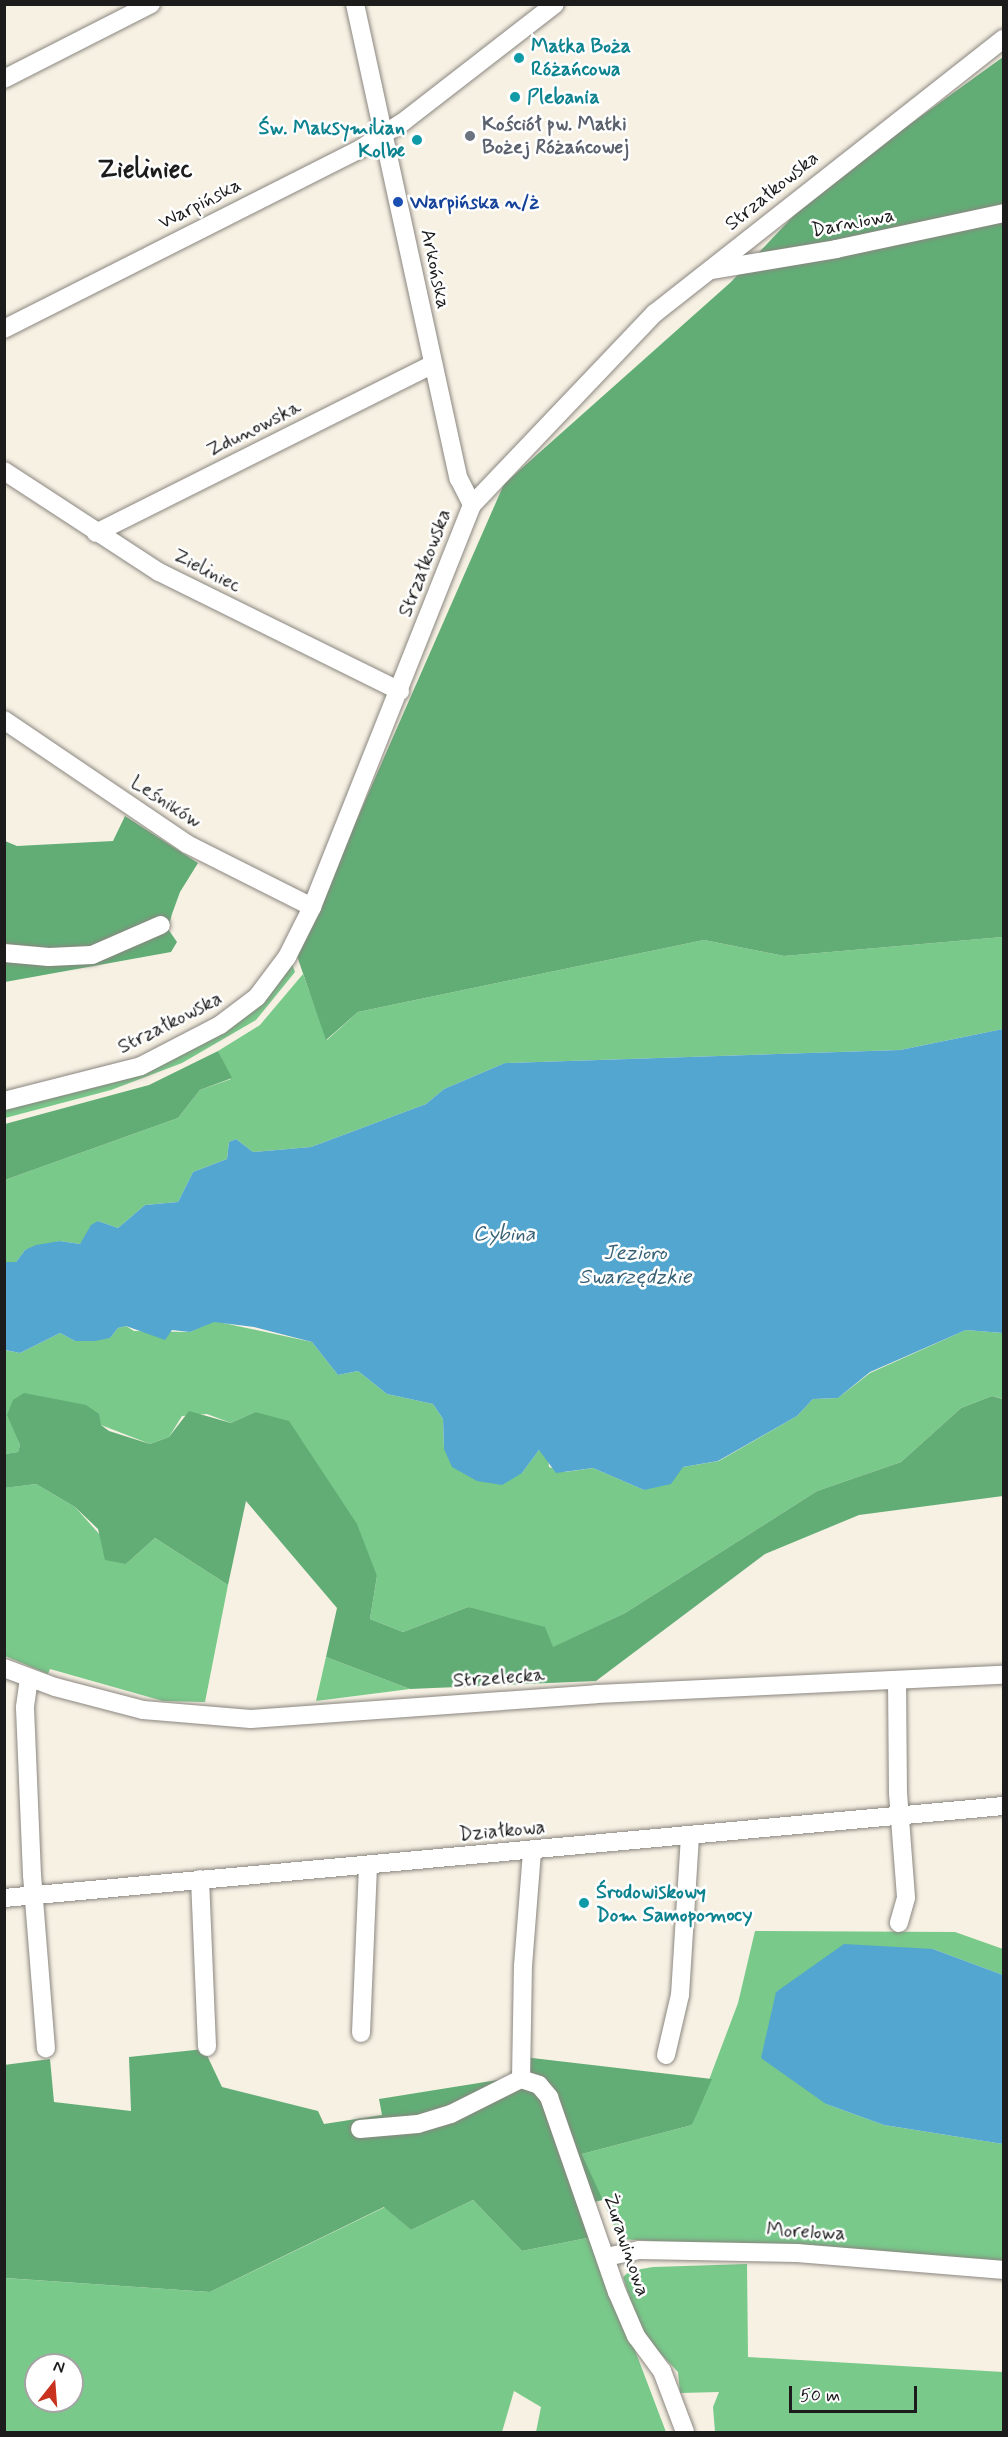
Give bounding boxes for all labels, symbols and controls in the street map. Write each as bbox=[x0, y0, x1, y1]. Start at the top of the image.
place label: Matka Boża Różańcowa bbox=[531, 34, 632, 81]
marker: Matka Boża Różańcowa bbox=[512, 51, 526, 65]
place label: Plebania bbox=[527, 85, 600, 109]
marker: Plebania bbox=[508, 90, 522, 104]
place label: Kościół pw. Matki Bożej Różańcowej bbox=[482, 112, 629, 159]
place label: Św. Maksymilian Kolbe bbox=[258, 116, 405, 163]
marker: Kościół pw. Matki Bożej Różańcowej bbox=[463, 129, 477, 143]
marker: Św. Maksymilian Kolbe bbox=[410, 133, 424, 147]
street label: Strzałkowska bbox=[720, 146, 824, 236]
district label: Zieliniec bbox=[97, 155, 193, 187]
street label: Warpińska bbox=[155, 173, 245, 235]
place label: Warpińska n/ż bbox=[410, 190, 534, 214]
marker: Warpińska n/ż bbox=[391, 195, 405, 209]
street label: Darniowa bbox=[810, 203, 896, 243]
street label: Arkońska bbox=[415, 227, 455, 311]
street label: Zdunowska bbox=[203, 395, 305, 463]
street label: Strzałkowska bbox=[393, 506, 457, 620]
street label: Zieliniec bbox=[169, 544, 245, 598]
street label: Leśników bbox=[126, 770, 206, 834]
street label: Strzałkowska bbox=[114, 986, 226, 1060]
water label: Cybina bbox=[473, 1221, 535, 1247]
water label: Jezioro Swarzędzkie bbox=[579, 1240, 691, 1290]
street label: Strzelecka bbox=[452, 1663, 546, 1693]
street label: Działkowa bbox=[458, 1815, 546, 1847]
place label: Środowiskowy Dom Samopomocy bbox=[596, 1880, 749, 1927]
marker: Środowiskowy Dom Samopomocy bbox=[577, 1896, 591, 1910]
street label: Żurawinowa bbox=[597, 2191, 655, 2299]
street label: Morelowa bbox=[766, 2218, 846, 2246]
north arrow bbox=[24, 2353, 84, 2413]
text: N bbox=[51, 2356, 67, 2379]
scale bar bbox=[792, 2374, 920, 2412]
text: 50 m bbox=[800, 2384, 840, 2408]

